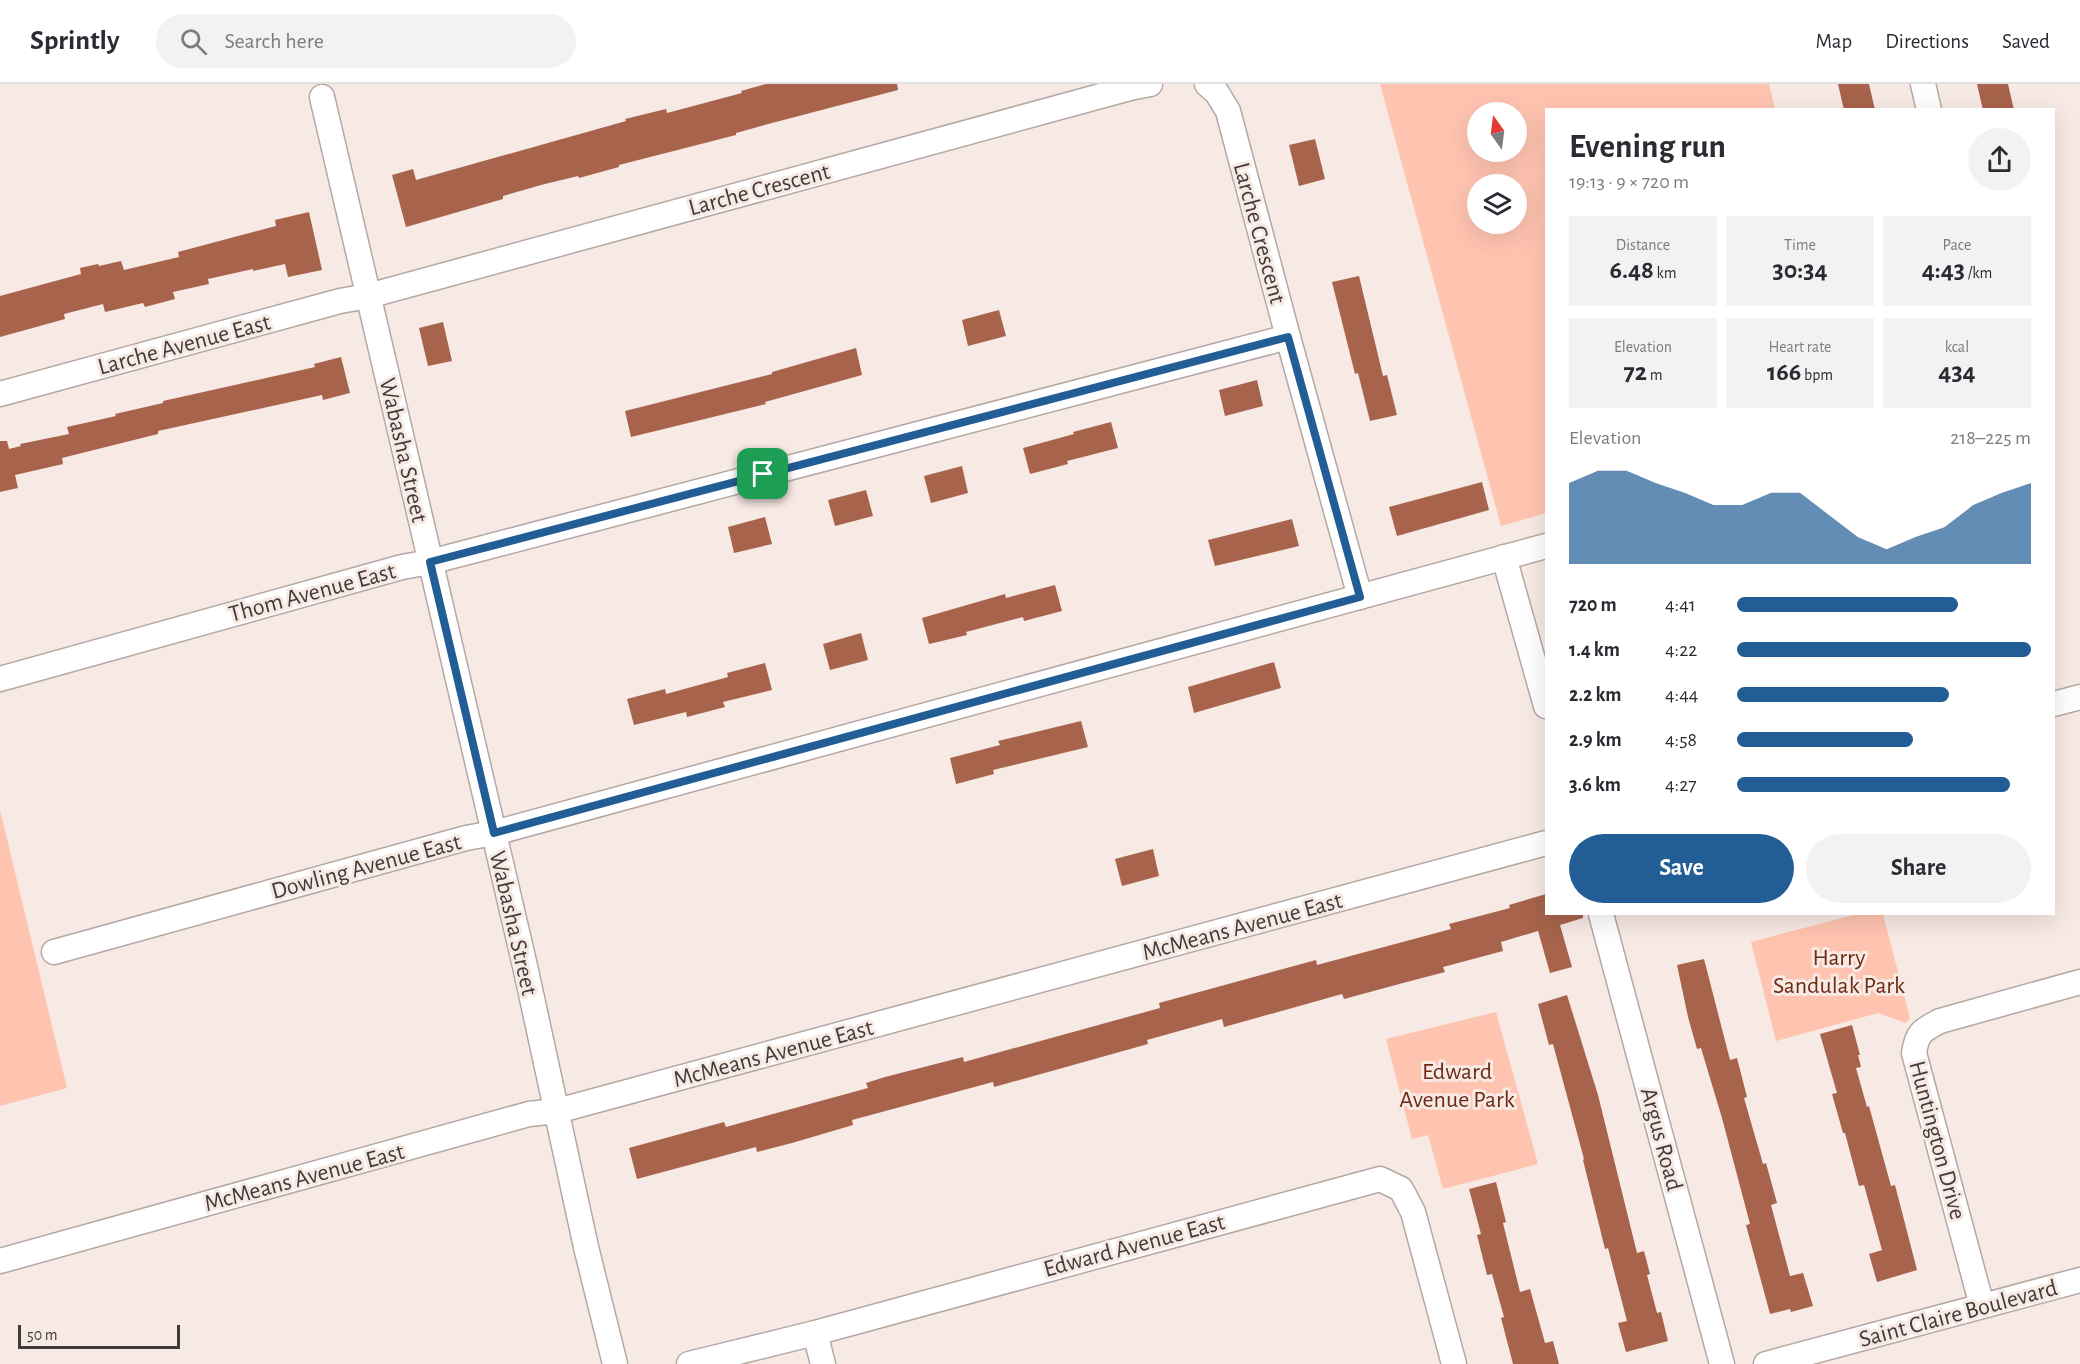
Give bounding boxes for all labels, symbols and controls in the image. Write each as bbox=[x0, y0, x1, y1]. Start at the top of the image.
search box bbox=[156, 14, 576, 68]
icon: search bbox=[177, 25, 210, 58]
text: Sprintly bbox=[30, 27, 120, 55]
text: Search here bbox=[225, 30, 324, 52]
text: Map bbox=[1816, 31, 1852, 52]
text: Directions bbox=[1885, 31, 1969, 52]
text: Saved bbox=[2002, 31, 2050, 52]
north arrow bbox=[1467, 102, 1527, 162]
map controls bbox=[1467, 102, 1527, 234]
button: share bbox=[1968, 128, 2031, 191]
text: Evening run bbox=[1569, 131, 1726, 164]
street label: Larche Crescent bbox=[686, 159, 833, 220]
street label: Larche Crescent bbox=[1229, 160, 1290, 307]
text: 19:13 · 9 × 720 m bbox=[1569, 172, 1689, 192]
button: layers bbox=[1467, 174, 1527, 234]
text: Distance bbox=[1616, 237, 1670, 253]
text: Time bbox=[1784, 237, 1816, 253]
text: Pace bbox=[1943, 237, 1971, 253]
text: 6.48 bbox=[1609, 257, 1654, 283]
text: 30:34 bbox=[1773, 257, 1828, 283]
text: 4:43 bbox=[1922, 257, 1965, 283]
text: km bbox=[1654, 265, 1677, 281]
text: /km bbox=[1965, 265, 1992, 281]
street label: Larche Avenue East bbox=[95, 310, 274, 380]
text: Elevation bbox=[1614, 339, 1672, 355]
text: Heart rate bbox=[1769, 339, 1831, 355]
text: kcal bbox=[1945, 339, 1969, 355]
text: 72 bbox=[1624, 359, 1647, 385]
text: 166 bbox=[1767, 359, 1801, 385]
text: 434 bbox=[1938, 359, 1976, 385]
text: m bbox=[1647, 367, 1662, 383]
text: bpm bbox=[1801, 367, 1833, 383]
street label: Wabasha Street bbox=[375, 376, 431, 525]
text: Elevation bbox=[1569, 428, 1641, 448]
text: 218–225 m bbox=[1950, 428, 2031, 448]
pin bbox=[737, 448, 788, 499]
icon: arrive bbox=[746, 457, 779, 490]
street label: Thom Avenue East bbox=[226, 559, 398, 627]
text: 720 m bbox=[1569, 595, 1617, 615]
text: 4:41 bbox=[1665, 595, 1696, 615]
text: 1.4 km bbox=[1569, 640, 1620, 660]
text: 4:22 bbox=[1665, 640, 1697, 660]
text: 2.2 km bbox=[1569, 685, 1621, 705]
text: 4:44 bbox=[1665, 685, 1698, 705]
text: 2.9 km bbox=[1569, 730, 1622, 750]
text: 4:58 bbox=[1665, 730, 1697, 750]
text: 3.6 km bbox=[1569, 775, 1621, 795]
text: 4:27 bbox=[1665, 775, 1697, 795]
street label: Dowling Avenue East bbox=[269, 830, 464, 904]
button: Save bbox=[1569, 834, 1794, 903]
button: Share bbox=[1806, 834, 2031, 903]
street label: Wabasha Street bbox=[485, 849, 541, 998]
street label: McMeans Avenue East bbox=[1140, 889, 1345, 965]
park label: Harry Sandulak Park bbox=[1773, 946, 1905, 998]
street label: McMeans Avenue East bbox=[671, 1016, 876, 1092]
street label: Huntington Drive bbox=[1904, 1058, 1970, 1222]
park label: Edward Avenue Park bbox=[1399, 1060, 1515, 1112]
street label: Argus Road bbox=[1636, 1085, 1686, 1194]
street label: McMeans Avenue East bbox=[202, 1140, 407, 1216]
street label: Edward Avenue East bbox=[1041, 1210, 1228, 1282]
street label: Saint Claire Boulevard bbox=[1857, 1276, 2060, 1352]
scale bar bbox=[18, 1322, 180, 1350]
text: 50 m bbox=[27, 1327, 58, 1343]

